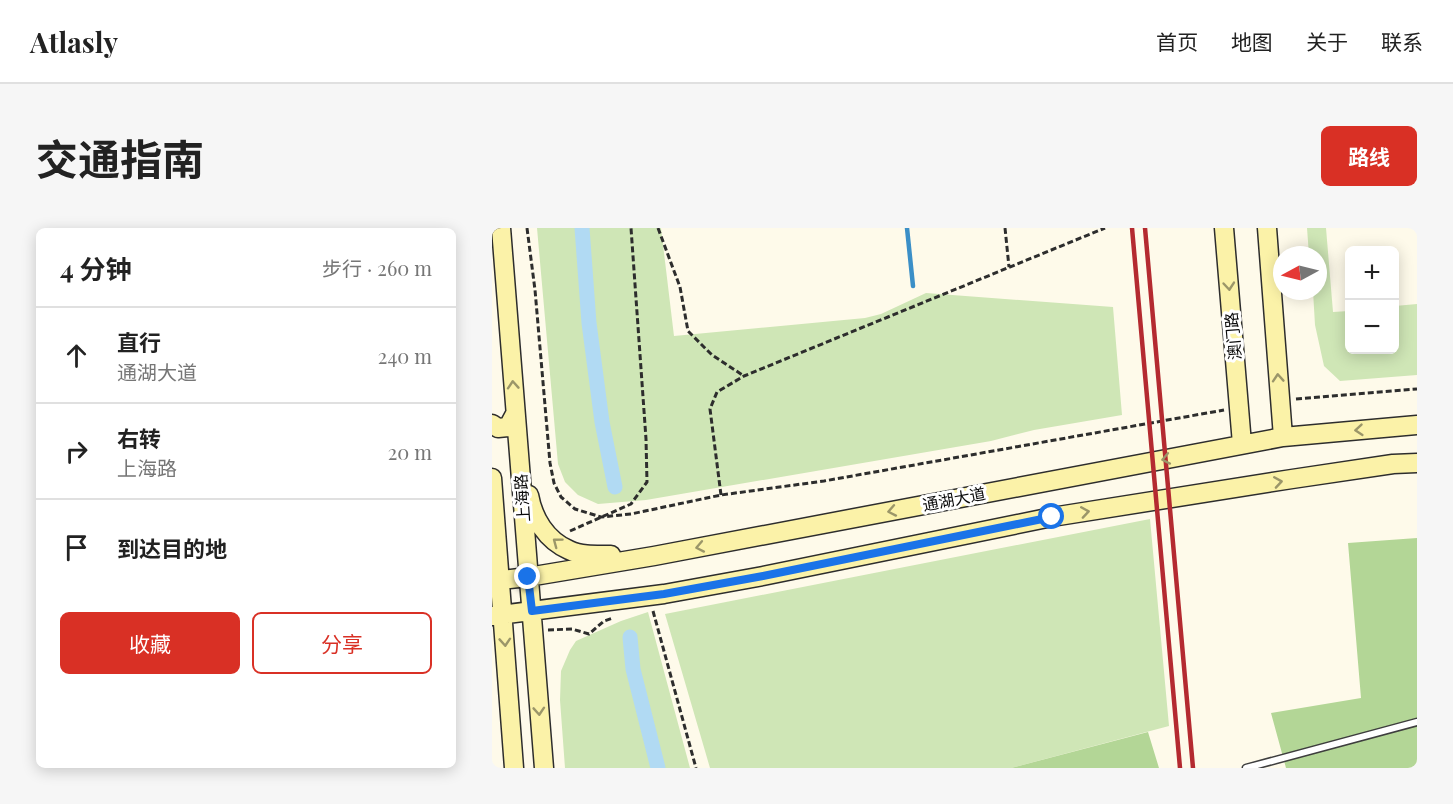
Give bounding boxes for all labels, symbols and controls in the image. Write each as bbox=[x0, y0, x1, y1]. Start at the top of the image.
text: Atlasly bbox=[30, 23, 118, 60]
text: 首页 bbox=[1156, 27, 1198, 55]
text: 地图 bbox=[1231, 27, 1273, 55]
text: 关于 bbox=[1306, 27, 1348, 55]
text: 联系 bbox=[1381, 27, 1423, 55]
button: 路线 bbox=[1321, 126, 1417, 186]
text: 交通指南 bbox=[36, 130, 204, 186]
north arrow bbox=[1273, 246, 1327, 300]
map controls bbox=[1345, 246, 1399, 354]
button: + bbox=[1345, 246, 1399, 300]
text: 4 分钟 bbox=[60, 251, 132, 286]
text: 步行 · 260 m bbox=[322, 254, 432, 281]
one-way arrow bbox=[1222, 282, 1235, 291]
button: − bbox=[1345, 300, 1399, 354]
street label: 澳门路 bbox=[1220, 311, 1245, 361]
text: 直行 bbox=[117, 327, 161, 357]
icon: ahead bbox=[60, 339, 93, 372]
text: 240 m bbox=[378, 342, 432, 369]
text: 通湖大道 bbox=[117, 358, 197, 385]
one-way arrow bbox=[1272, 374, 1285, 383]
one-way arrow bbox=[507, 380, 520, 390]
text: 右转 bbox=[117, 423, 161, 453]
one-way arrow bbox=[1354, 423, 1363, 436]
icon: right bbox=[60, 435, 93, 468]
text: 20 m bbox=[388, 438, 432, 465]
one-way arrow bbox=[1161, 452, 1171, 465]
text: 上海路 bbox=[117, 454, 177, 481]
street label: 上海路 bbox=[509, 473, 534, 523]
one-way arrow bbox=[1273, 476, 1282, 488]
street label: 通湖大道 bbox=[920, 482, 987, 515]
route start bbox=[1038, 503, 1064, 529]
one-way arrow bbox=[887, 504, 897, 517]
one-way arrow bbox=[1080, 506, 1090, 519]
icon: arrive bbox=[60, 531, 93, 564]
text: 到达目的地 bbox=[117, 533, 227, 563]
one-way arrow bbox=[553, 538, 564, 549]
one-way arrow bbox=[696, 540, 706, 553]
route end bbox=[514, 563, 540, 589]
button: 收藏 bbox=[60, 612, 240, 674]
button: 分享 bbox=[252, 612, 432, 674]
one-way arrow bbox=[498, 637, 511, 646]
one-way arrow bbox=[533, 706, 546, 715]

